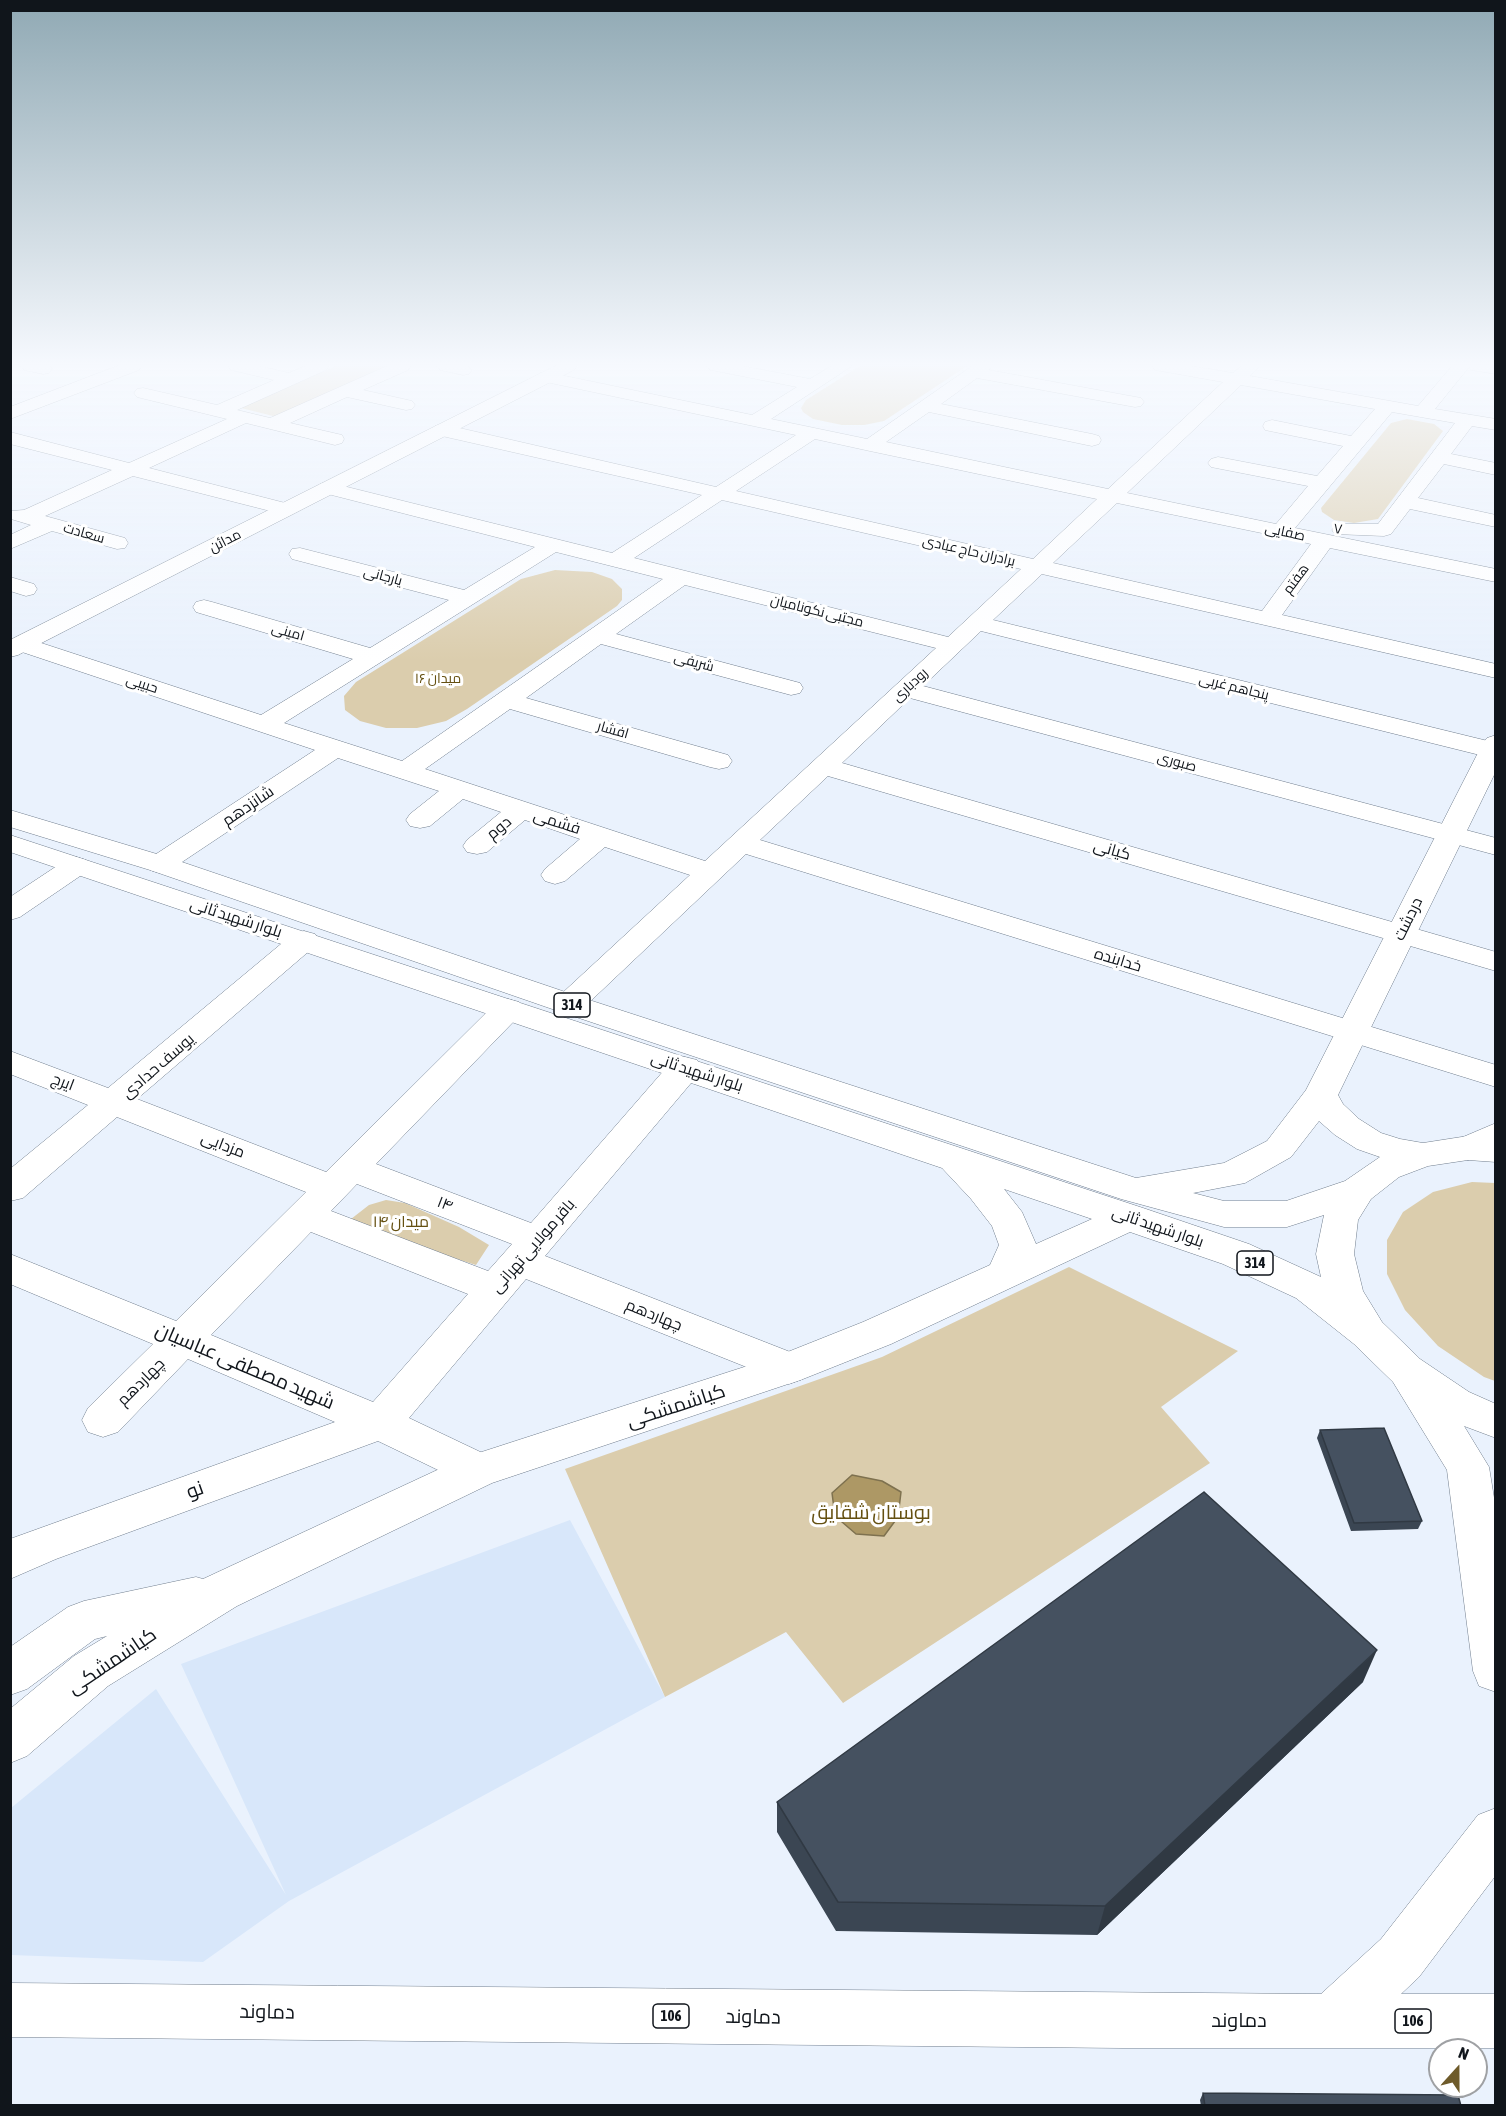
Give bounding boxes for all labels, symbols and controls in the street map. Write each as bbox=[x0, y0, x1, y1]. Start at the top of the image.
street label: سعادت bbox=[61, 519, 107, 547]
street label: صفایی bbox=[1263, 520, 1307, 544]
street label: ۷ bbox=[1333, 520, 1343, 538]
street label: مدائن bbox=[206, 526, 244, 556]
street label: برادران حاج عبادی bbox=[921, 532, 1017, 570]
street label: هفتم bbox=[1279, 561, 1313, 597]
street label: یارجانی bbox=[362, 563, 404, 589]
street label: مجتبی نکونامیان bbox=[769, 591, 865, 631]
street label: امینی bbox=[270, 619, 306, 645]
street label: شریفی bbox=[672, 649, 716, 675]
street label: رودباری bbox=[889, 664, 931, 706]
street label: پنجاهم غربی bbox=[1197, 670, 1271, 704]
street label: حبیبی bbox=[124, 671, 160, 697]
park label: میدان ۱۶ bbox=[415, 671, 461, 687]
street label: افشار bbox=[595, 717, 631, 743]
street label: صبوری bbox=[1156, 749, 1198, 775]
street label: شانزدهم bbox=[219, 782, 277, 830]
street label: فشمی bbox=[531, 805, 583, 839]
street label: دوم bbox=[483, 812, 515, 844]
street label: کیانی bbox=[1091, 836, 1133, 864]
street label: بلوار شهید ثانی bbox=[187, 894, 285, 942]
street label: دردشت bbox=[1389, 894, 1427, 944]
street label: خدابنده bbox=[1092, 944, 1144, 976]
road number: 314 bbox=[554, 993, 590, 1017]
street label: یوسف حدادی bbox=[118, 1029, 198, 1103]
street label: بلوار شهید ثانی bbox=[648, 1048, 746, 1096]
street label: ایرج bbox=[49, 1069, 77, 1095]
street label: مزدایی bbox=[198, 1128, 248, 1162]
street label: ۱۴ bbox=[434, 1192, 456, 1216]
street label: باقر مولایی تهرانی bbox=[487, 1195, 579, 1297]
street label: بلوار شهید ثانی bbox=[1110, 1202, 1206, 1252]
park label: میدان ۱۴ bbox=[373, 1212, 429, 1232]
road number: 314 bbox=[1237, 1251, 1273, 1275]
street label: چهاردهم bbox=[623, 1295, 685, 1335]
street label: شهید مصطفی عباسیان bbox=[152, 1317, 338, 1415]
street label: چهاردهم bbox=[113, 1354, 169, 1410]
street label: کیاشمشکی bbox=[624, 1379, 728, 1433]
street label: نو bbox=[183, 1476, 207, 1504]
park label: بوستان شقایق bbox=[811, 1501, 931, 1525]
street label: کیاشمشکی bbox=[63, 1622, 161, 1700]
street label: دماوند bbox=[239, 2000, 295, 2024]
road number: 106 bbox=[653, 2004, 689, 2028]
street label: دماوند bbox=[725, 2005, 781, 2029]
street label: دماوند bbox=[1211, 2009, 1267, 2033]
road number: 106 bbox=[1395, 2009, 1431, 2033]
north arrow bbox=[1428, 2038, 1488, 2098]
text: N bbox=[1456, 2043, 1471, 2063]

